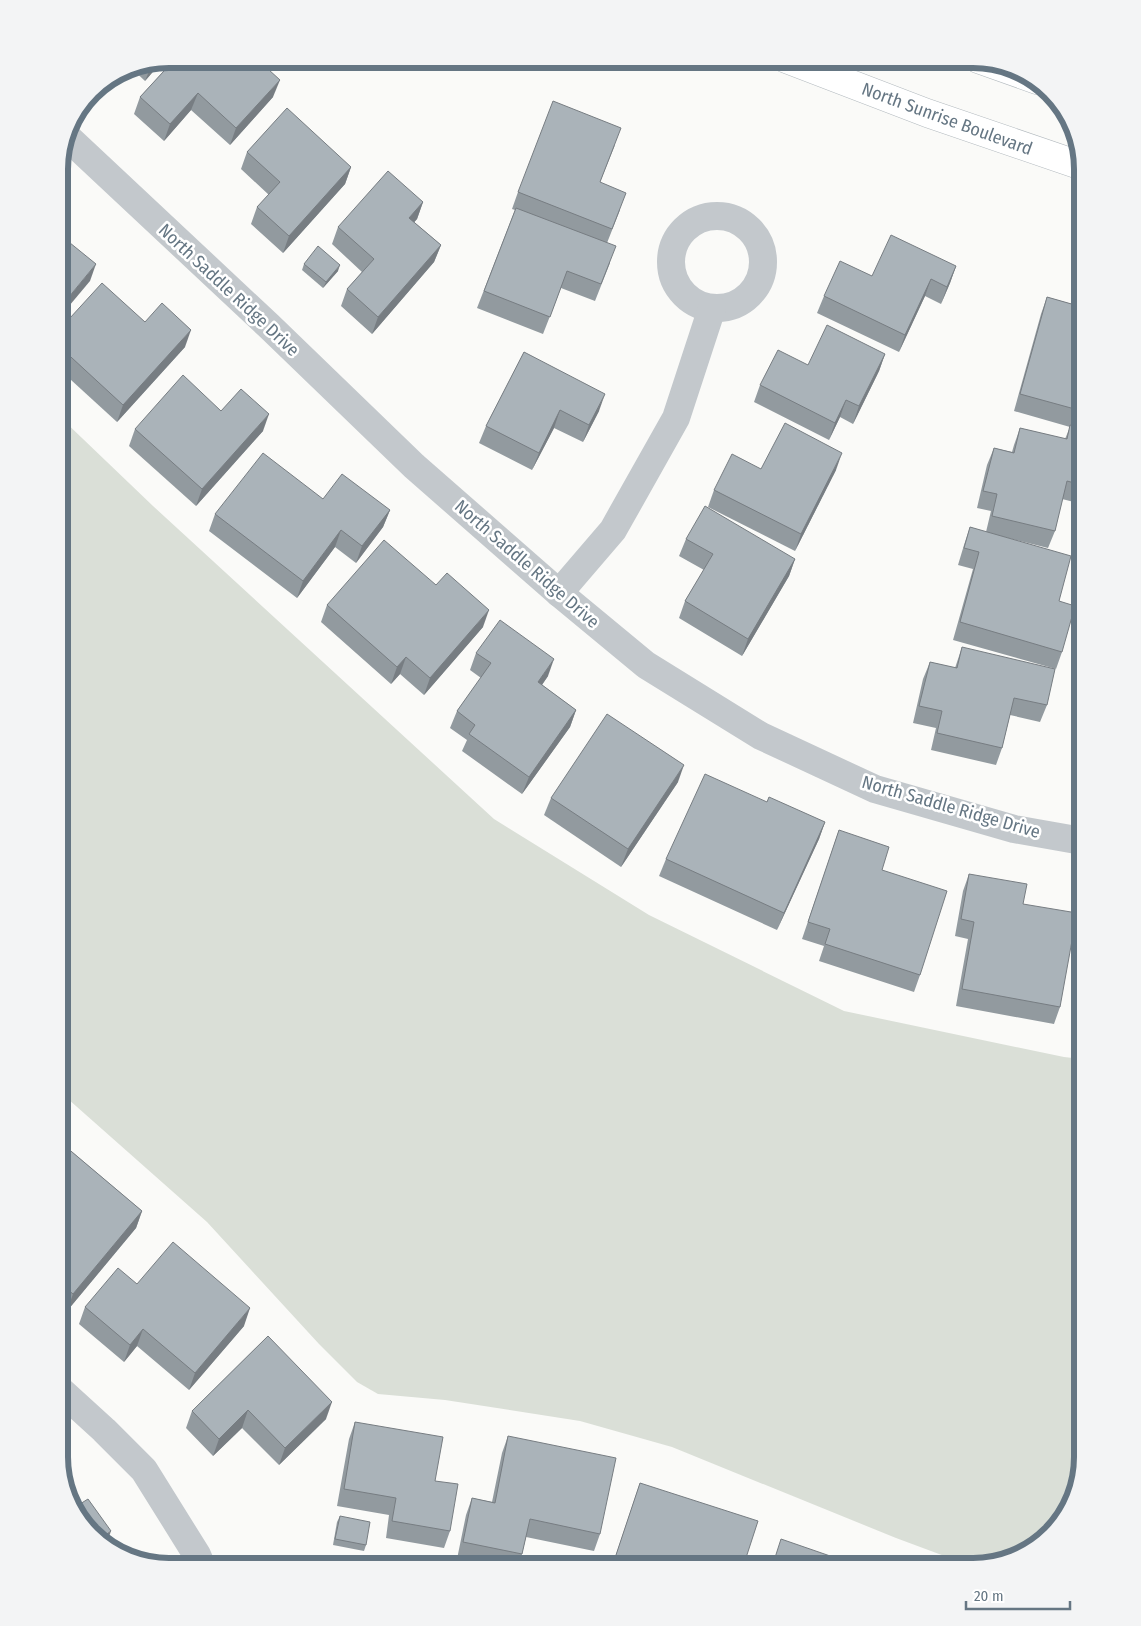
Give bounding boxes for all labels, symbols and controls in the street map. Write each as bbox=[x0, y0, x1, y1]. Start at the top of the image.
street label: North Sunrise Boulevard bbox=[859, 78, 1035, 160]
street label: North Saddle Ridge Drive bbox=[154, 219, 304, 361]
street label: North Saddle Ridge Drive bbox=[450, 495, 604, 633]
street label: North Saddle Ridge Drive bbox=[859, 771, 1043, 843]
scale bar bbox=[966, 1578, 1070, 1610]
text: 20 m bbox=[974, 1587, 1004, 1605]

